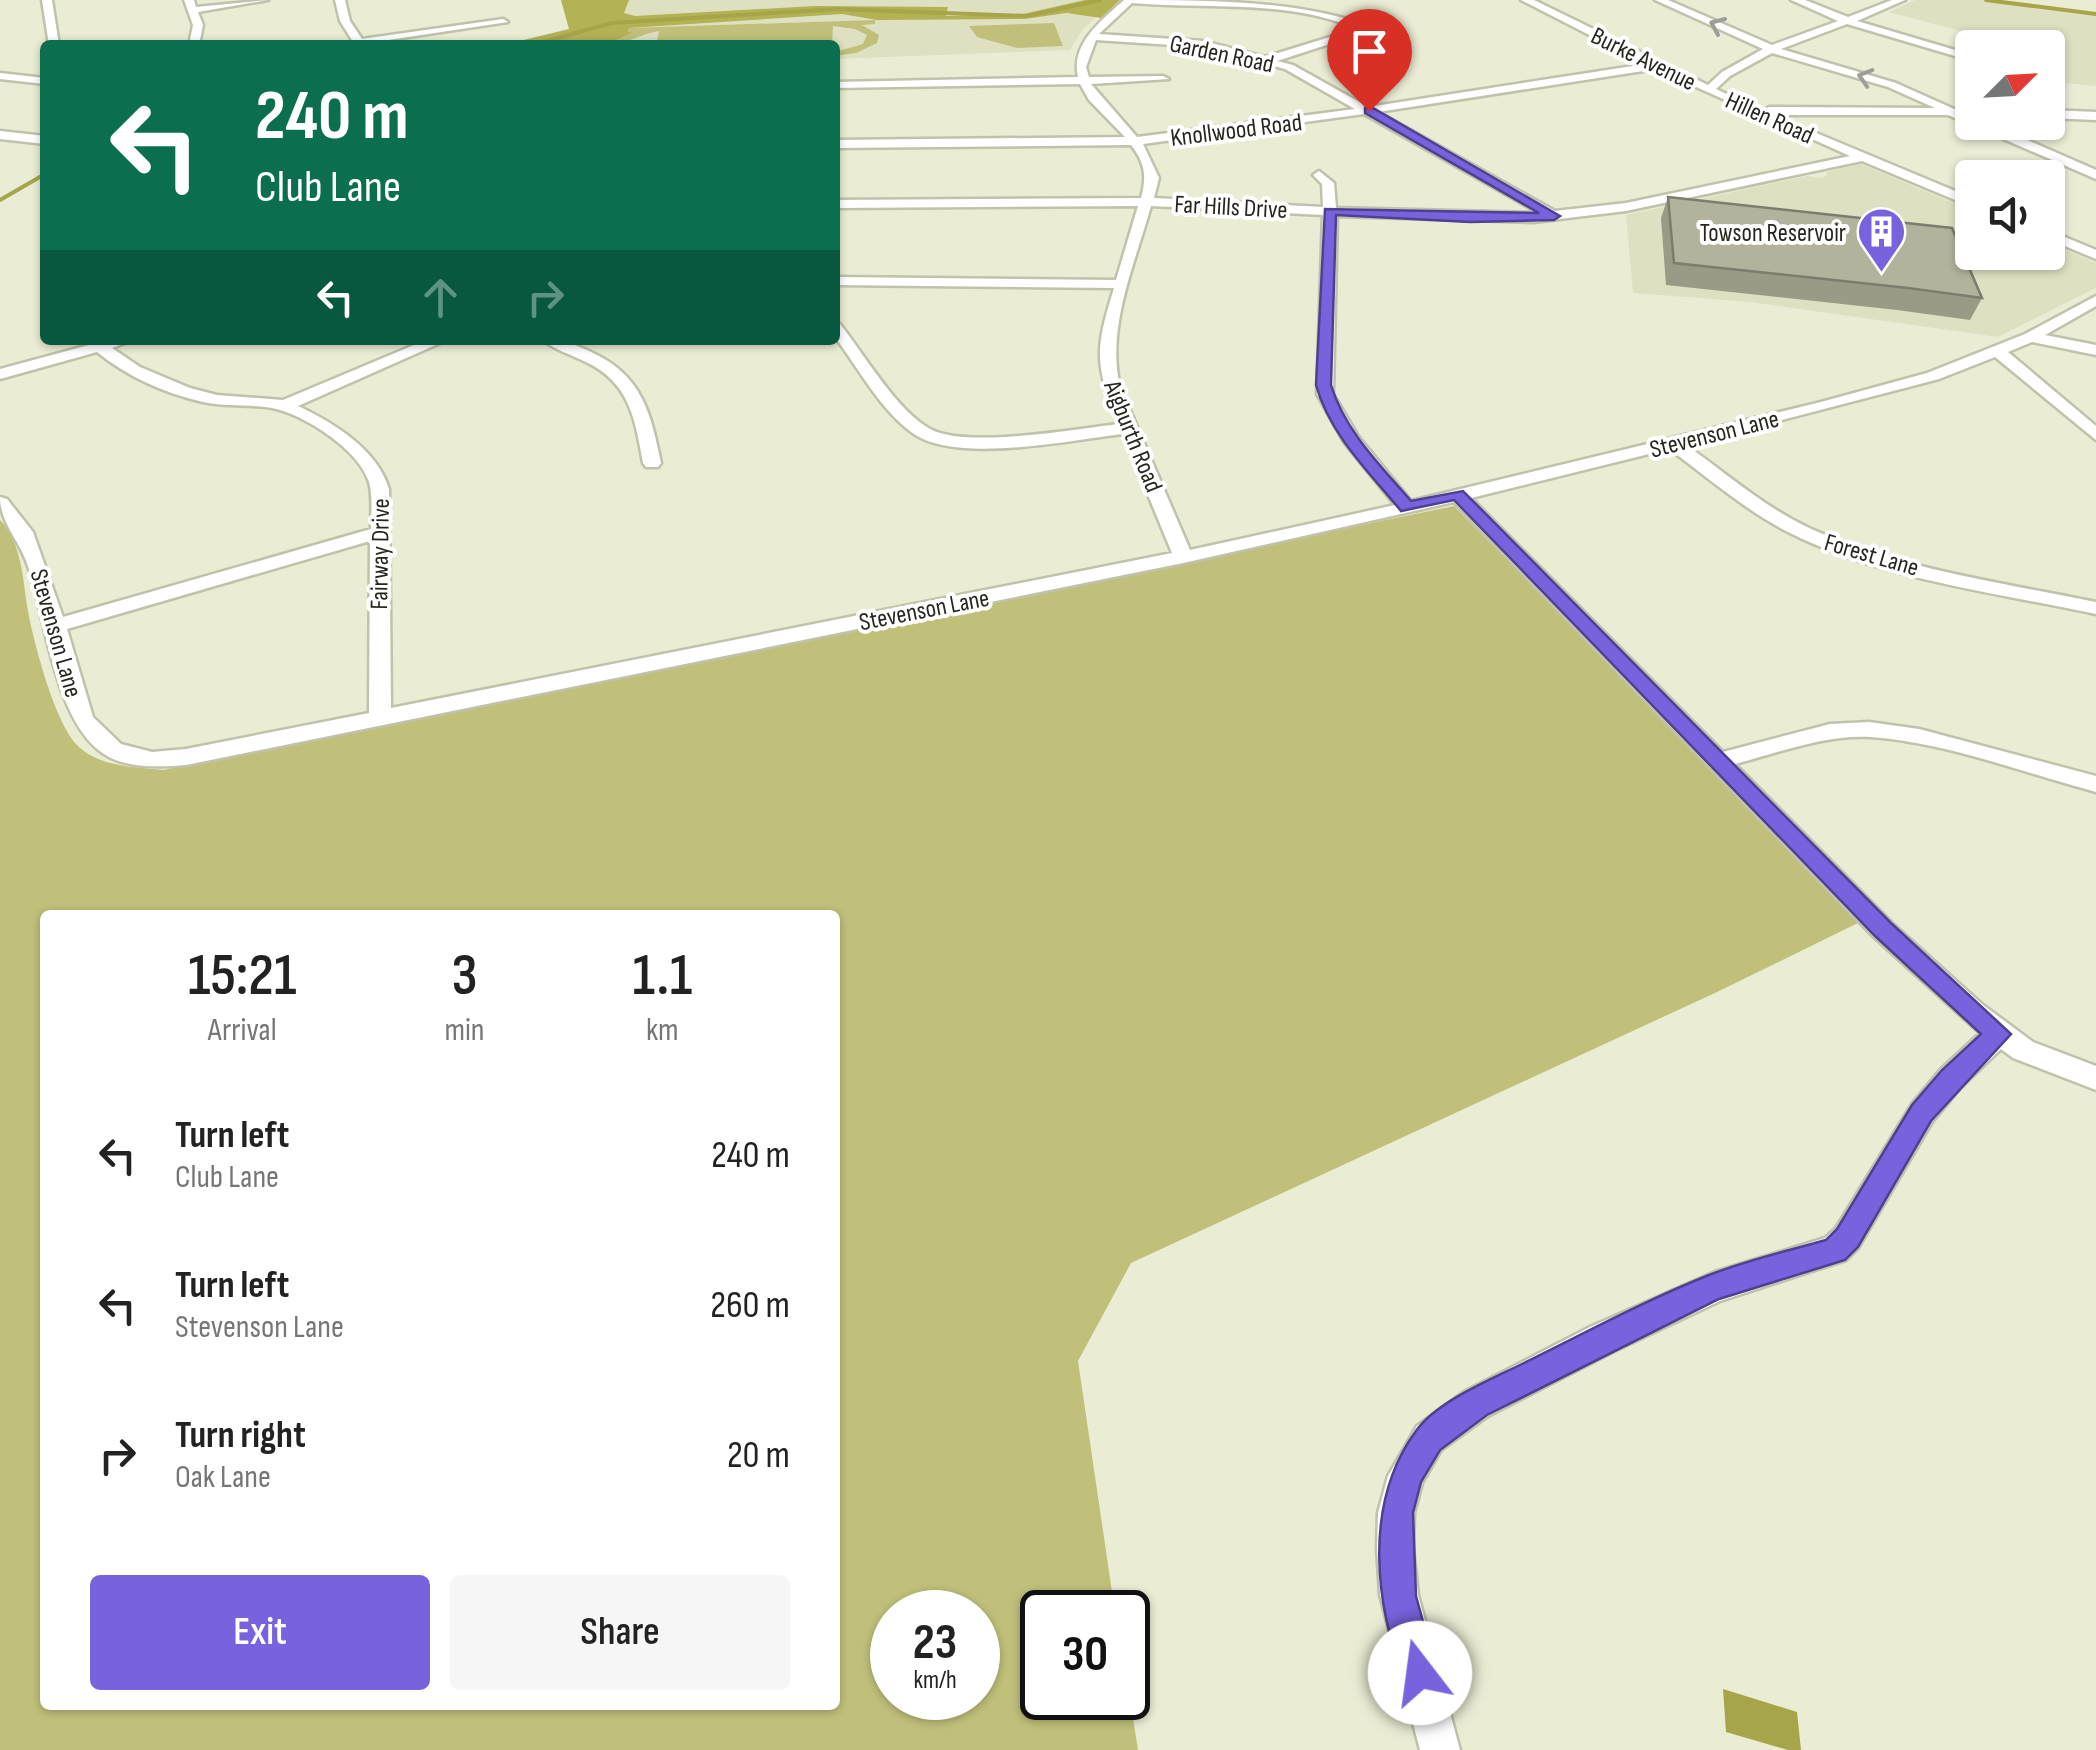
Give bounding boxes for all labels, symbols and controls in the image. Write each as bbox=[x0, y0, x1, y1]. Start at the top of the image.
pin bbox=[1327, 9, 1412, 112]
one-way arrow bbox=[1709, 17, 1727, 37]
street label: Burke Avenue bbox=[1586, 21, 1701, 98]
icon: arrive bbox=[1342, 24, 1397, 79]
street label: Garden Road bbox=[1167, 28, 1277, 81]
north arrow bbox=[1955, 30, 2065, 140]
map controls bbox=[1955, 30, 2065, 270]
one-way arrow bbox=[1857, 68, 1874, 89]
text: 240 m bbox=[255, 75, 409, 159]
icon: left bbox=[90, 80, 220, 210]
street label: Hillen Road bbox=[1721, 85, 1818, 151]
street label: Knollwood Road bbox=[1169, 107, 1304, 154]
text: Club Lane bbox=[255, 160, 401, 215]
button: sound bbox=[1955, 160, 2065, 270]
street label: Far Hills Drive bbox=[1174, 189, 1288, 226]
building icon: Towson Reservoir bbox=[1855, 206, 1907, 274]
place label: Towson Reservoir bbox=[1700, 218, 1846, 249]
icon: left bbox=[308, 270, 363, 325]
icon: ahead bbox=[413, 270, 468, 325]
icon: right bbox=[518, 270, 573, 325]
street label: Aigburth Road bbox=[1096, 375, 1169, 497]
street label: Stevenson Lane bbox=[1647, 403, 1782, 465]
street label: Fairway Drive bbox=[364, 498, 397, 610]
street label: Forest Lane bbox=[1821, 527, 1922, 584]
street label: Stevenson Lane bbox=[22, 566, 89, 701]
street label: Stevenson Lane bbox=[857, 583, 992, 638]
text: 15:21 bbox=[188, 940, 297, 1012]
text: 3 bbox=[451, 940, 478, 1012]
text: 1.1 bbox=[632, 940, 692, 1012]
text: Arrival bbox=[208, 1011, 277, 1050]
text: min bbox=[444, 1011, 485, 1050]
text: km bbox=[646, 1011, 679, 1050]
text: Turn left bbox=[175, 1113, 289, 1158]
icon: left bbox=[90, 1128, 145, 1183]
text: 240 m bbox=[711, 1133, 790, 1178]
text: Club Lane bbox=[175, 1158, 279, 1197]
text: Turn left bbox=[175, 1263, 289, 1308]
icon: left bbox=[90, 1278, 145, 1333]
text: 260 m bbox=[710, 1283, 790, 1328]
text: Stevenson Lane bbox=[175, 1308, 344, 1347]
text: Turn right bbox=[175, 1413, 306, 1458]
icon: right bbox=[90, 1428, 145, 1483]
text: 20 m bbox=[727, 1433, 790, 1478]
text: Oak Lane bbox=[175, 1458, 271, 1497]
button: Exit bbox=[90, 1575, 430, 1690]
button: Share bbox=[450, 1575, 790, 1690]
speed limit sign: 30 bbox=[1020, 1590, 1150, 1720]
text: 23 bbox=[913, 1613, 957, 1673]
position arrow bbox=[1368, 1621, 1472, 1725]
text: km/h bbox=[913, 1665, 957, 1696]

